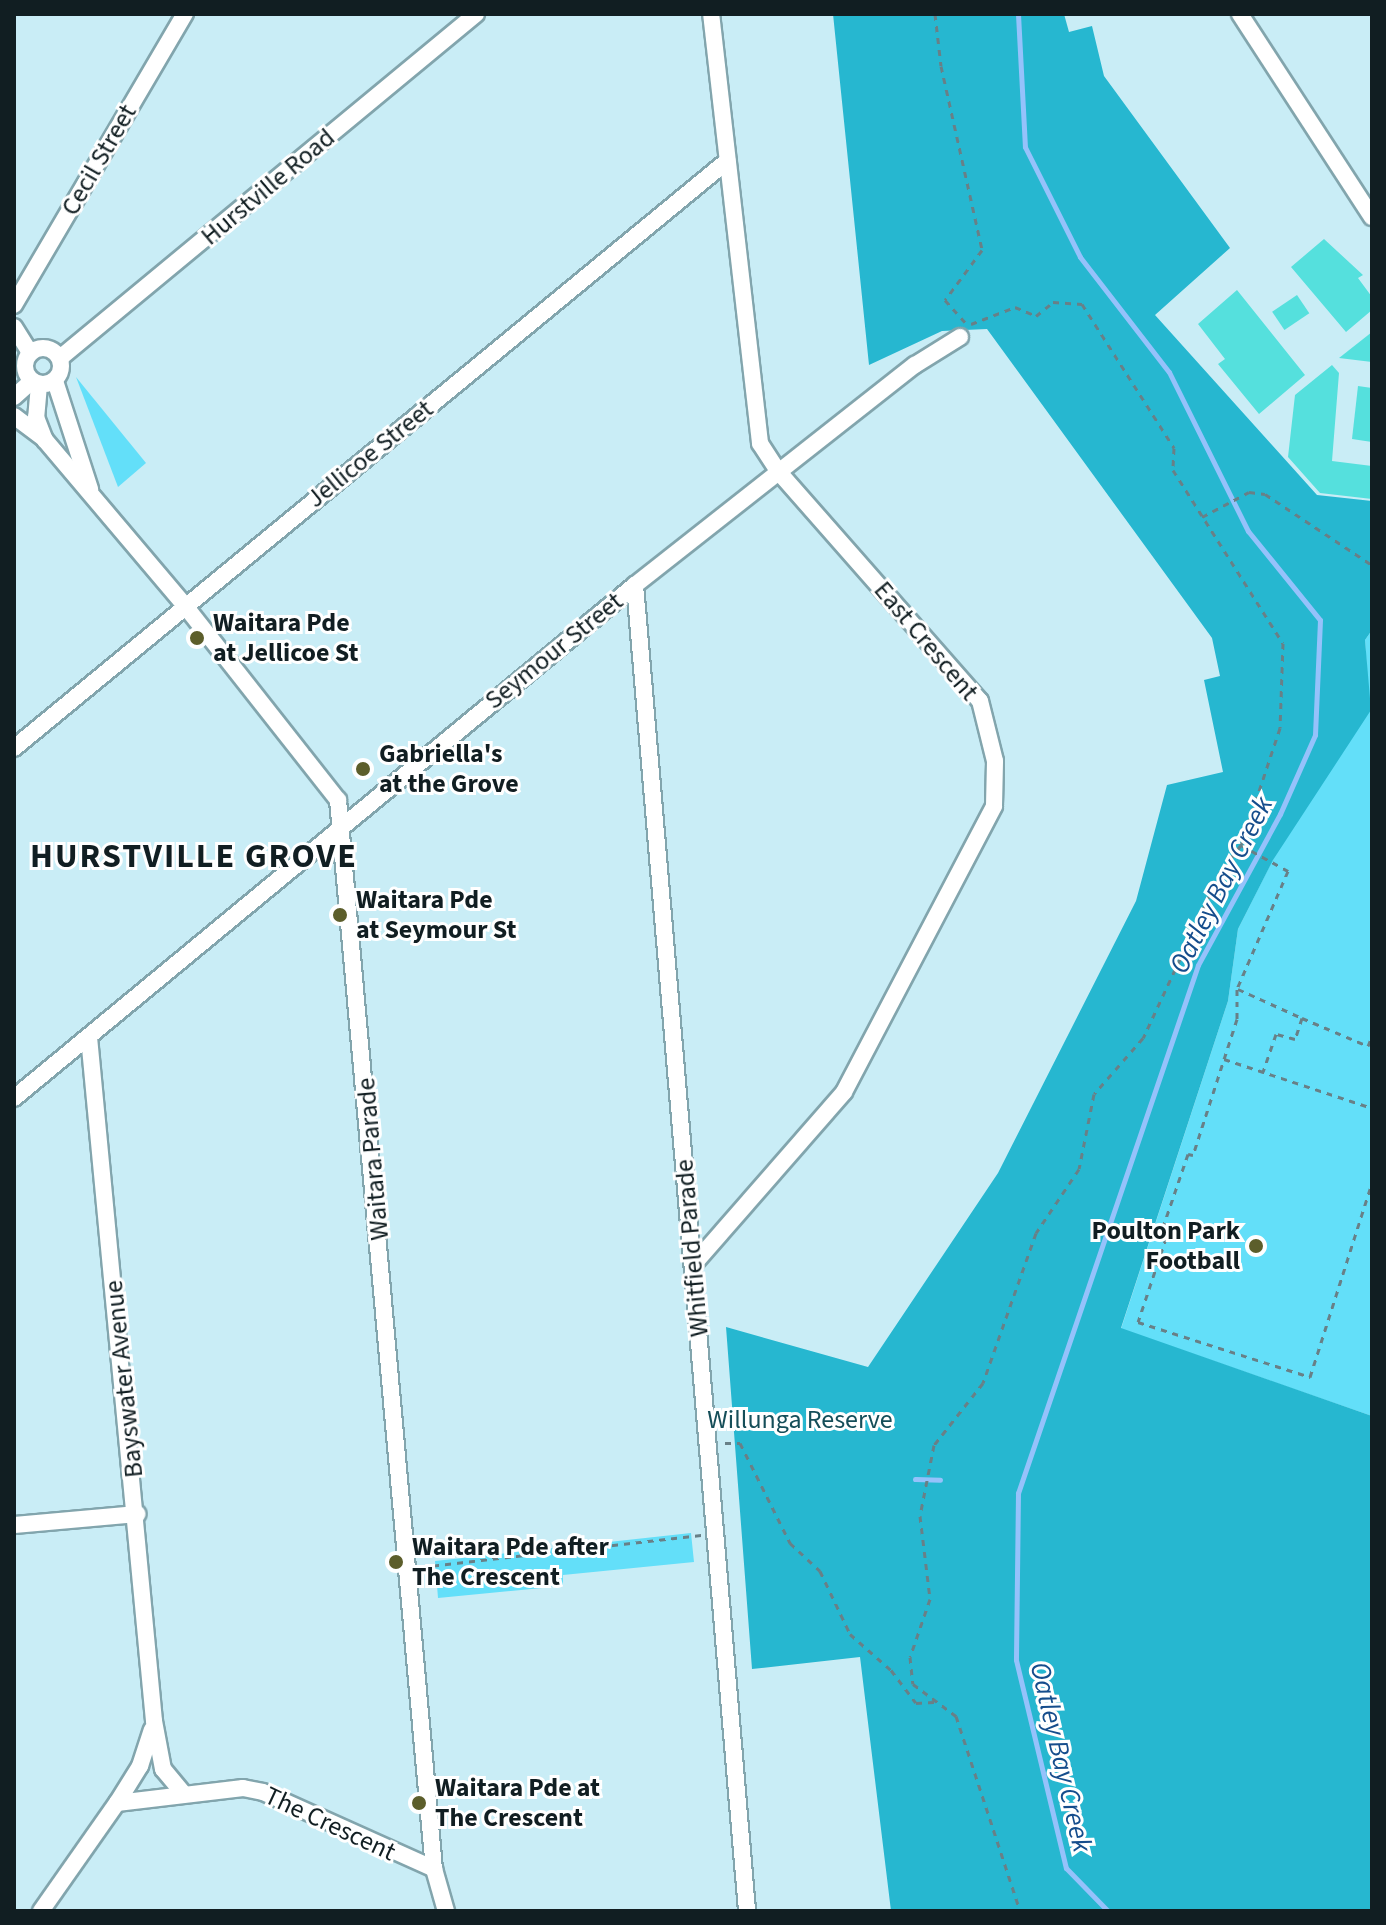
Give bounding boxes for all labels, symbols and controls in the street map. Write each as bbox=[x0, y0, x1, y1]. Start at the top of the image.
street label: Cecil Street bbox=[55, 99, 143, 221]
street label: Hurstville Road bbox=[195, 122, 341, 252]
street label: Jellicoe Street bbox=[300, 394, 440, 514]
street label: East Crescent bbox=[867, 575, 985, 707]
street label: Seymour Street bbox=[479, 586, 629, 716]
place label: Waitara Pde at Jellicoe St bbox=[213, 607, 358, 668]
marker: Waitara Pde at Jellicoe St bbox=[188, 629, 206, 647]
place label: Gabriella's at the Grove bbox=[379, 738, 519, 800]
marker: Gabriella's at the Grove bbox=[354, 760, 372, 778]
water label: Oatley Bay Creek bbox=[1162, 791, 1280, 979]
district label: HURSTVILLE GROVE bbox=[30, 837, 358, 877]
place label: Waitara Pde at Seymour St bbox=[356, 884, 516, 946]
marker: Waitara Pde at Seymour St bbox=[331, 906, 349, 924]
street label: Waitara Parade bbox=[350, 1076, 396, 1242]
street label: Whitfield Parade bbox=[669, 1158, 715, 1338]
place label: Poulton Park Football bbox=[1092, 1215, 1240, 1276]
marker: Poulton Park Football bbox=[1247, 1237, 1265, 1255]
street label: Bayswater Avenue bbox=[98, 1279, 150, 1479]
park label: Willunga Reserve bbox=[707, 1404, 893, 1436]
place label: Waitara Pde after The Crescent bbox=[412, 1531, 609, 1592]
marker: Waitara Pde after The Crescent bbox=[387, 1553, 405, 1571]
water label: Oatley Bay Creek bbox=[1023, 1659, 1099, 1855]
place label: Waitara Pde at The Crescent bbox=[435, 1772, 600, 1834]
street label: The Crescent bbox=[260, 1780, 400, 1868]
marker: Waitara Pde at The Crescent bbox=[410, 1794, 428, 1812]

